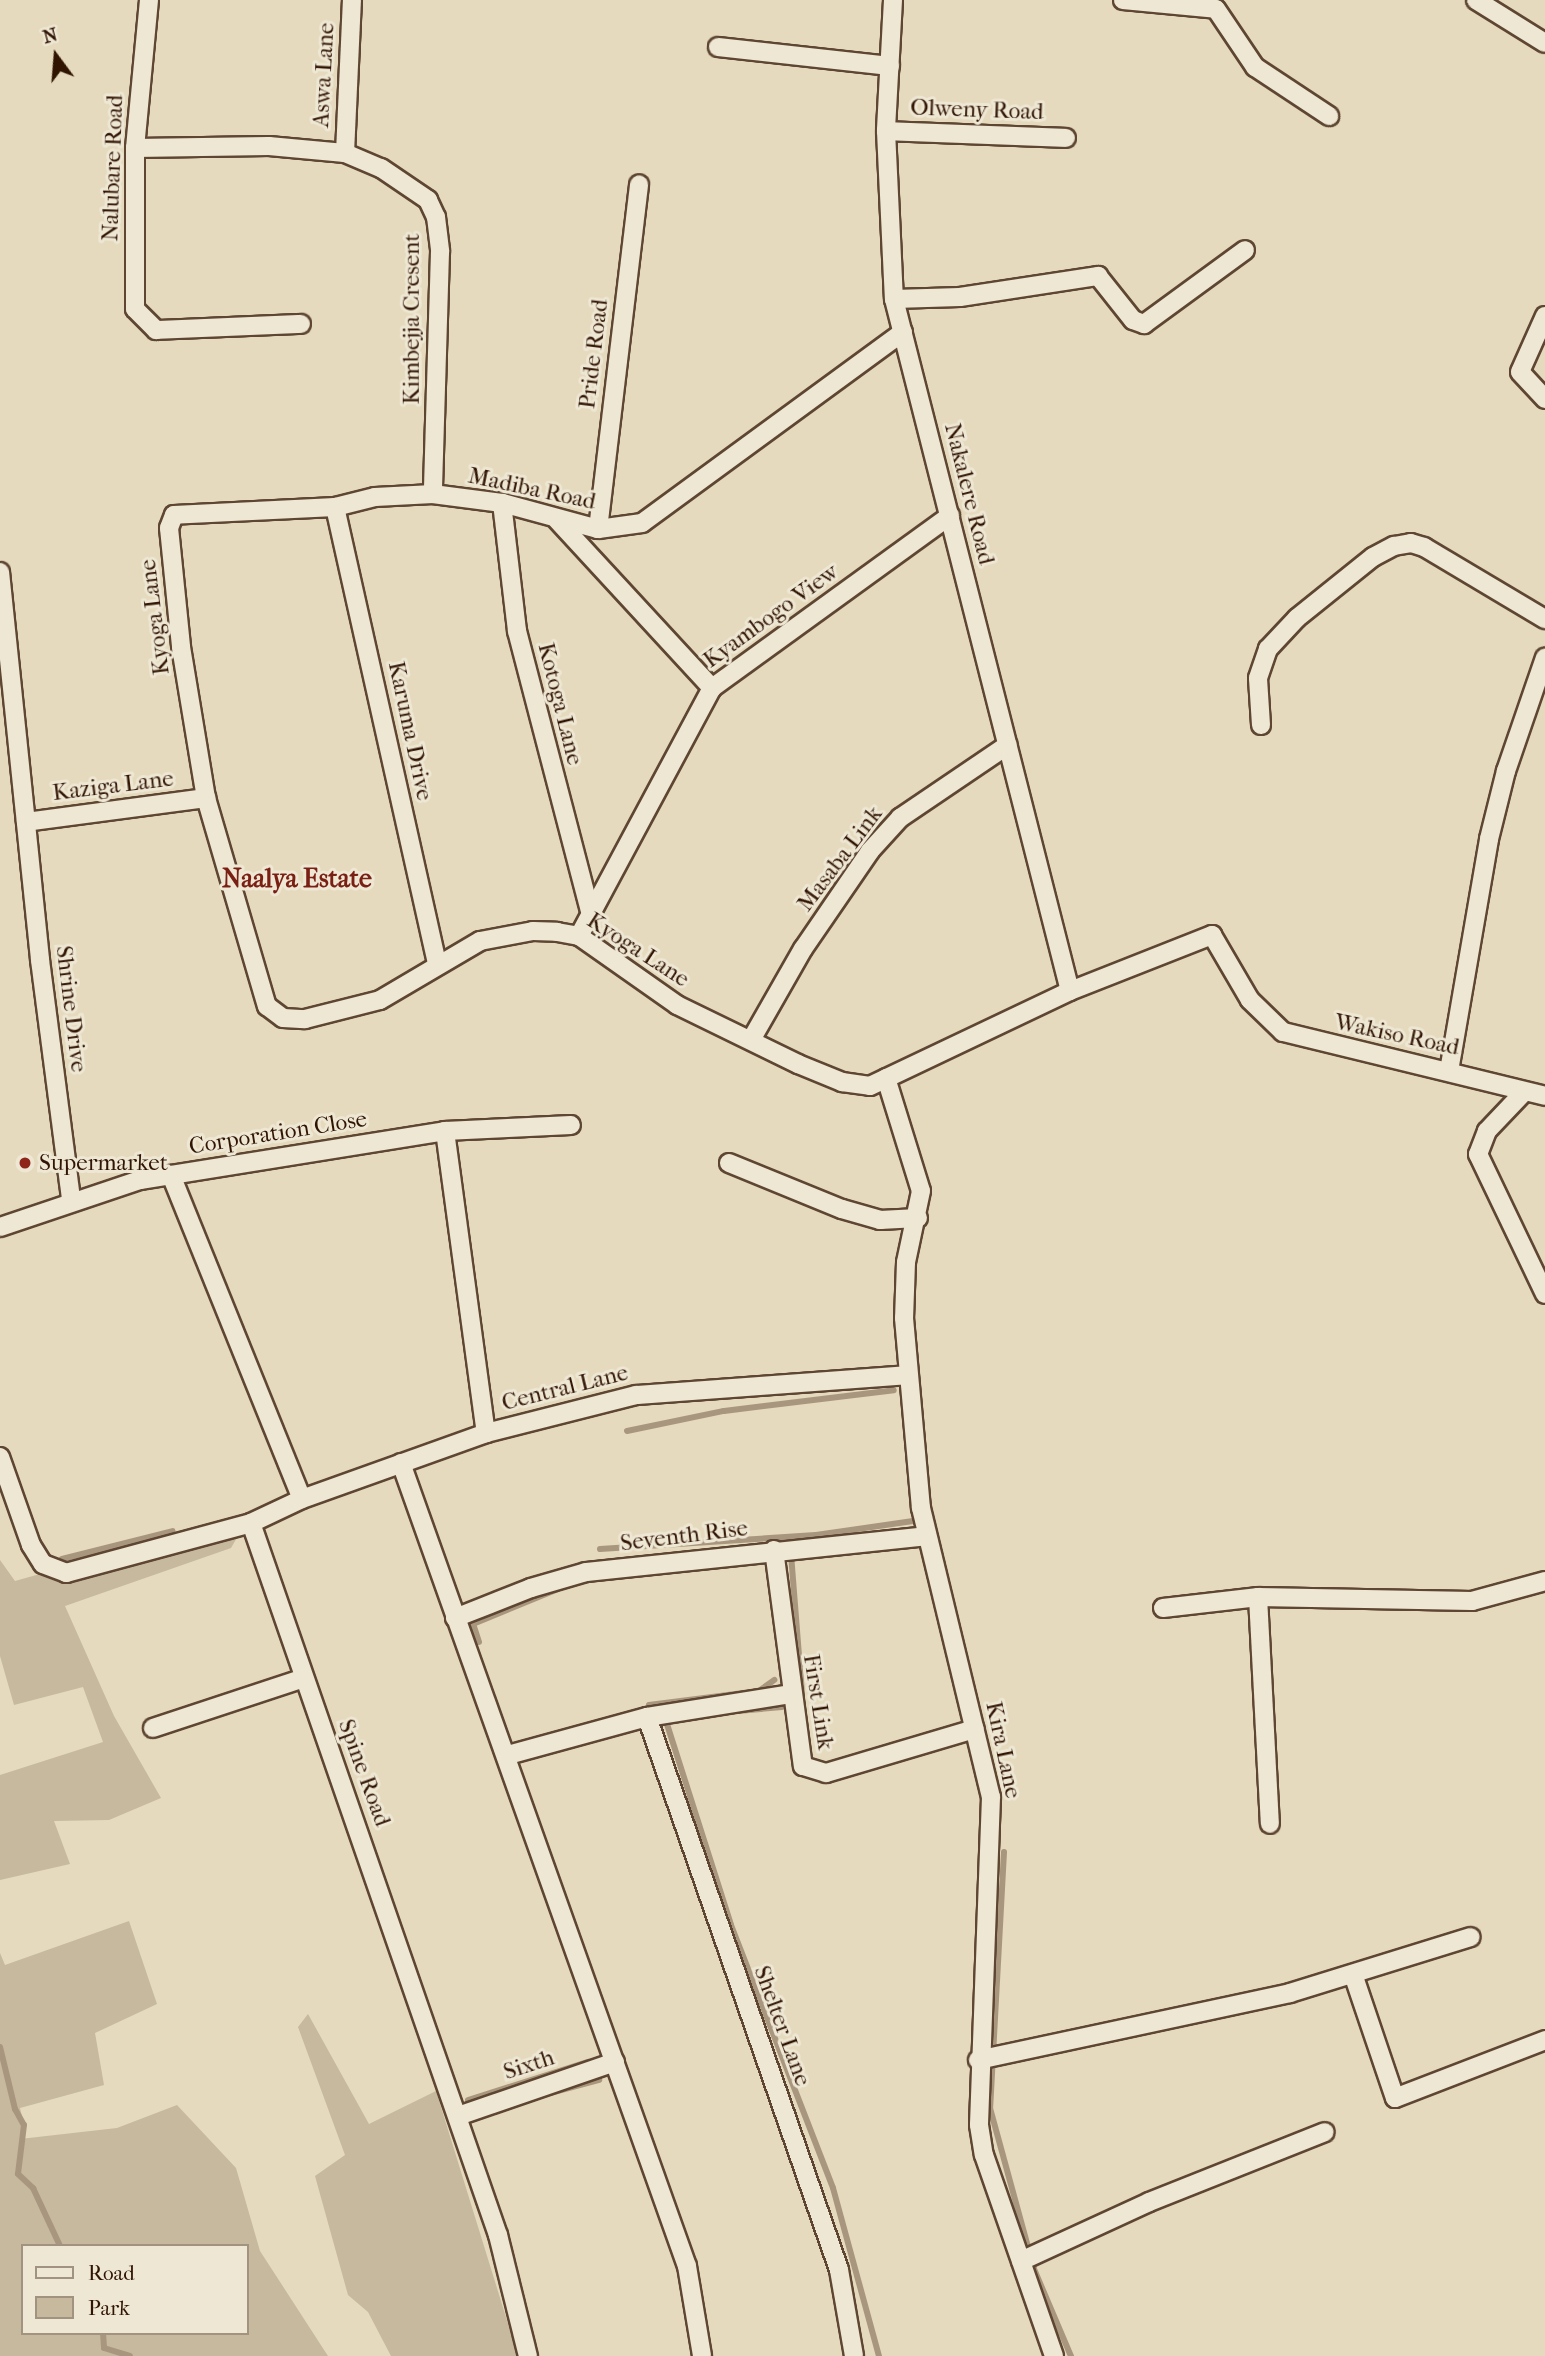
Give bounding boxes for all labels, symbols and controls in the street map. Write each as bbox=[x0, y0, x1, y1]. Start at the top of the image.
north arrow bbox=[21, 21, 91, 91]
street label: Aswa Lane bbox=[307, 22, 341, 128]
text: N bbox=[40, 23, 60, 48]
street label: Nalubare Road bbox=[97, 94, 129, 242]
street label: Olweny Road bbox=[910, 94, 1044, 126]
street label: Kimbejja Cresent bbox=[398, 234, 426, 404]
street label: Pride Road bbox=[574, 298, 614, 410]
street label: Nakalere Road bbox=[938, 420, 1000, 568]
street label: Madiba Road bbox=[466, 462, 598, 516]
street label: Kyoga Lane bbox=[134, 558, 176, 676]
street label: Kyambogo View bbox=[698, 558, 844, 674]
street label: Kotoga Lane bbox=[532, 640, 588, 768]
street label: Karuma Drive bbox=[382, 659, 438, 803]
street label: Kaziga Lane bbox=[51, 765, 175, 807]
street label: Masaba Link bbox=[792, 801, 888, 917]
district label: Naalya Estate bbox=[222, 863, 372, 895]
street label: Kyoga Lane bbox=[582, 907, 694, 993]
street label: Shrine Drive bbox=[50, 944, 92, 1074]
street label: Wakiso Road bbox=[1332, 1008, 1462, 1062]
street label: Corporation Close bbox=[187, 1105, 369, 1161]
place label: Supermarket bbox=[39, 1149, 168, 1177]
marker: Supermarket bbox=[17, 1155, 33, 1171]
street label: Central Lane bbox=[499, 1359, 631, 1417]
street label: Seventh Rise bbox=[619, 1515, 749, 1557]
street label: First Link bbox=[797, 1652, 839, 1752]
street label: Kira Lane bbox=[979, 1699, 1027, 1801]
street label: Spine Road bbox=[332, 1716, 396, 1830]
street label: Shelter Lane bbox=[748, 1962, 816, 2090]
street label: Sixth bbox=[500, 2044, 558, 2086]
legend bbox=[21, 2244, 248, 2335]
text: Road bbox=[88, 2261, 135, 2285]
text: Park bbox=[88, 2296, 130, 2320]

